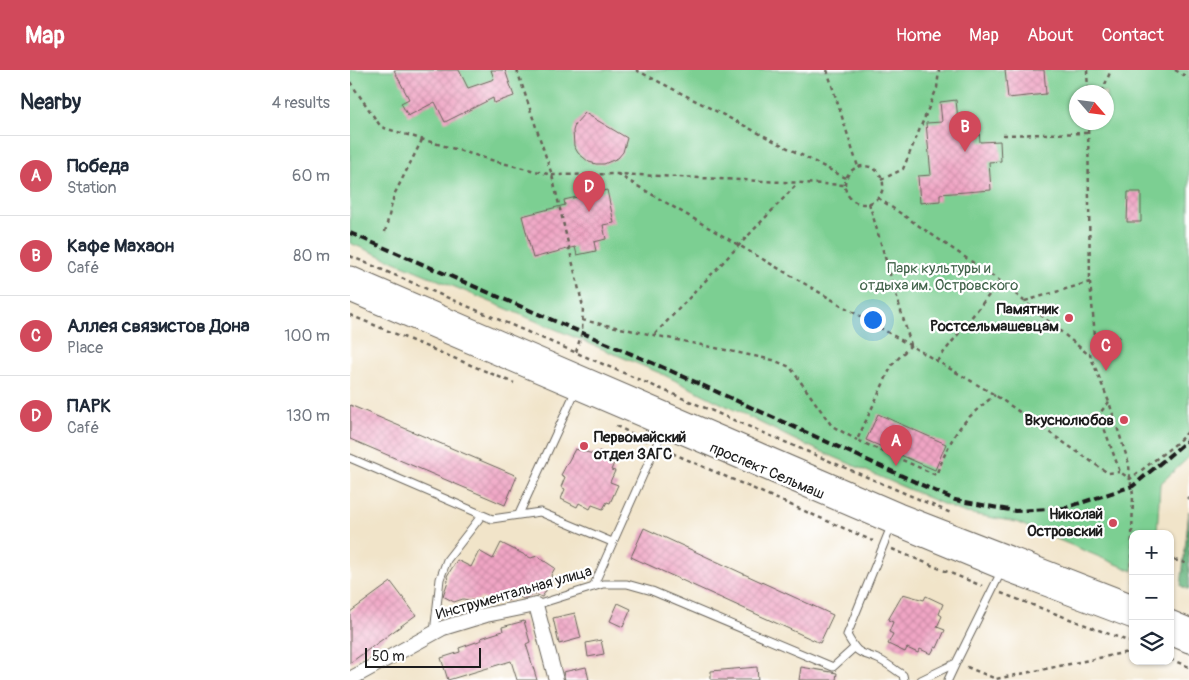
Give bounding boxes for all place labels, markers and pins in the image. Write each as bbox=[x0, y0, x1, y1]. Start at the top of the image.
pin: B bbox=[949, 111, 981, 152]
pin: D bbox=[573, 171, 605, 212]
place label: Памятник Ростсельмашевцам bbox=[930, 300, 1059, 336]
marker: Памятник Ростсельмашевцам bbox=[1063, 312, 1075, 324]
pin: C bbox=[1090, 330, 1122, 371]
place label: Вкуснолюбов bbox=[1025, 411, 1114, 430]
marker: Вкуснолюбов bbox=[1118, 414, 1130, 426]
pin: A bbox=[880, 425, 912, 466]
place label: Первомайский отдел ЗАГС bbox=[593, 428, 686, 464]
marker: Первомайский отдел ЗАГС bbox=[578, 440, 590, 452]
place label: Николай Островский bbox=[1027, 505, 1103, 541]
marker: Николай Островский bbox=[1107, 517, 1119, 529]

